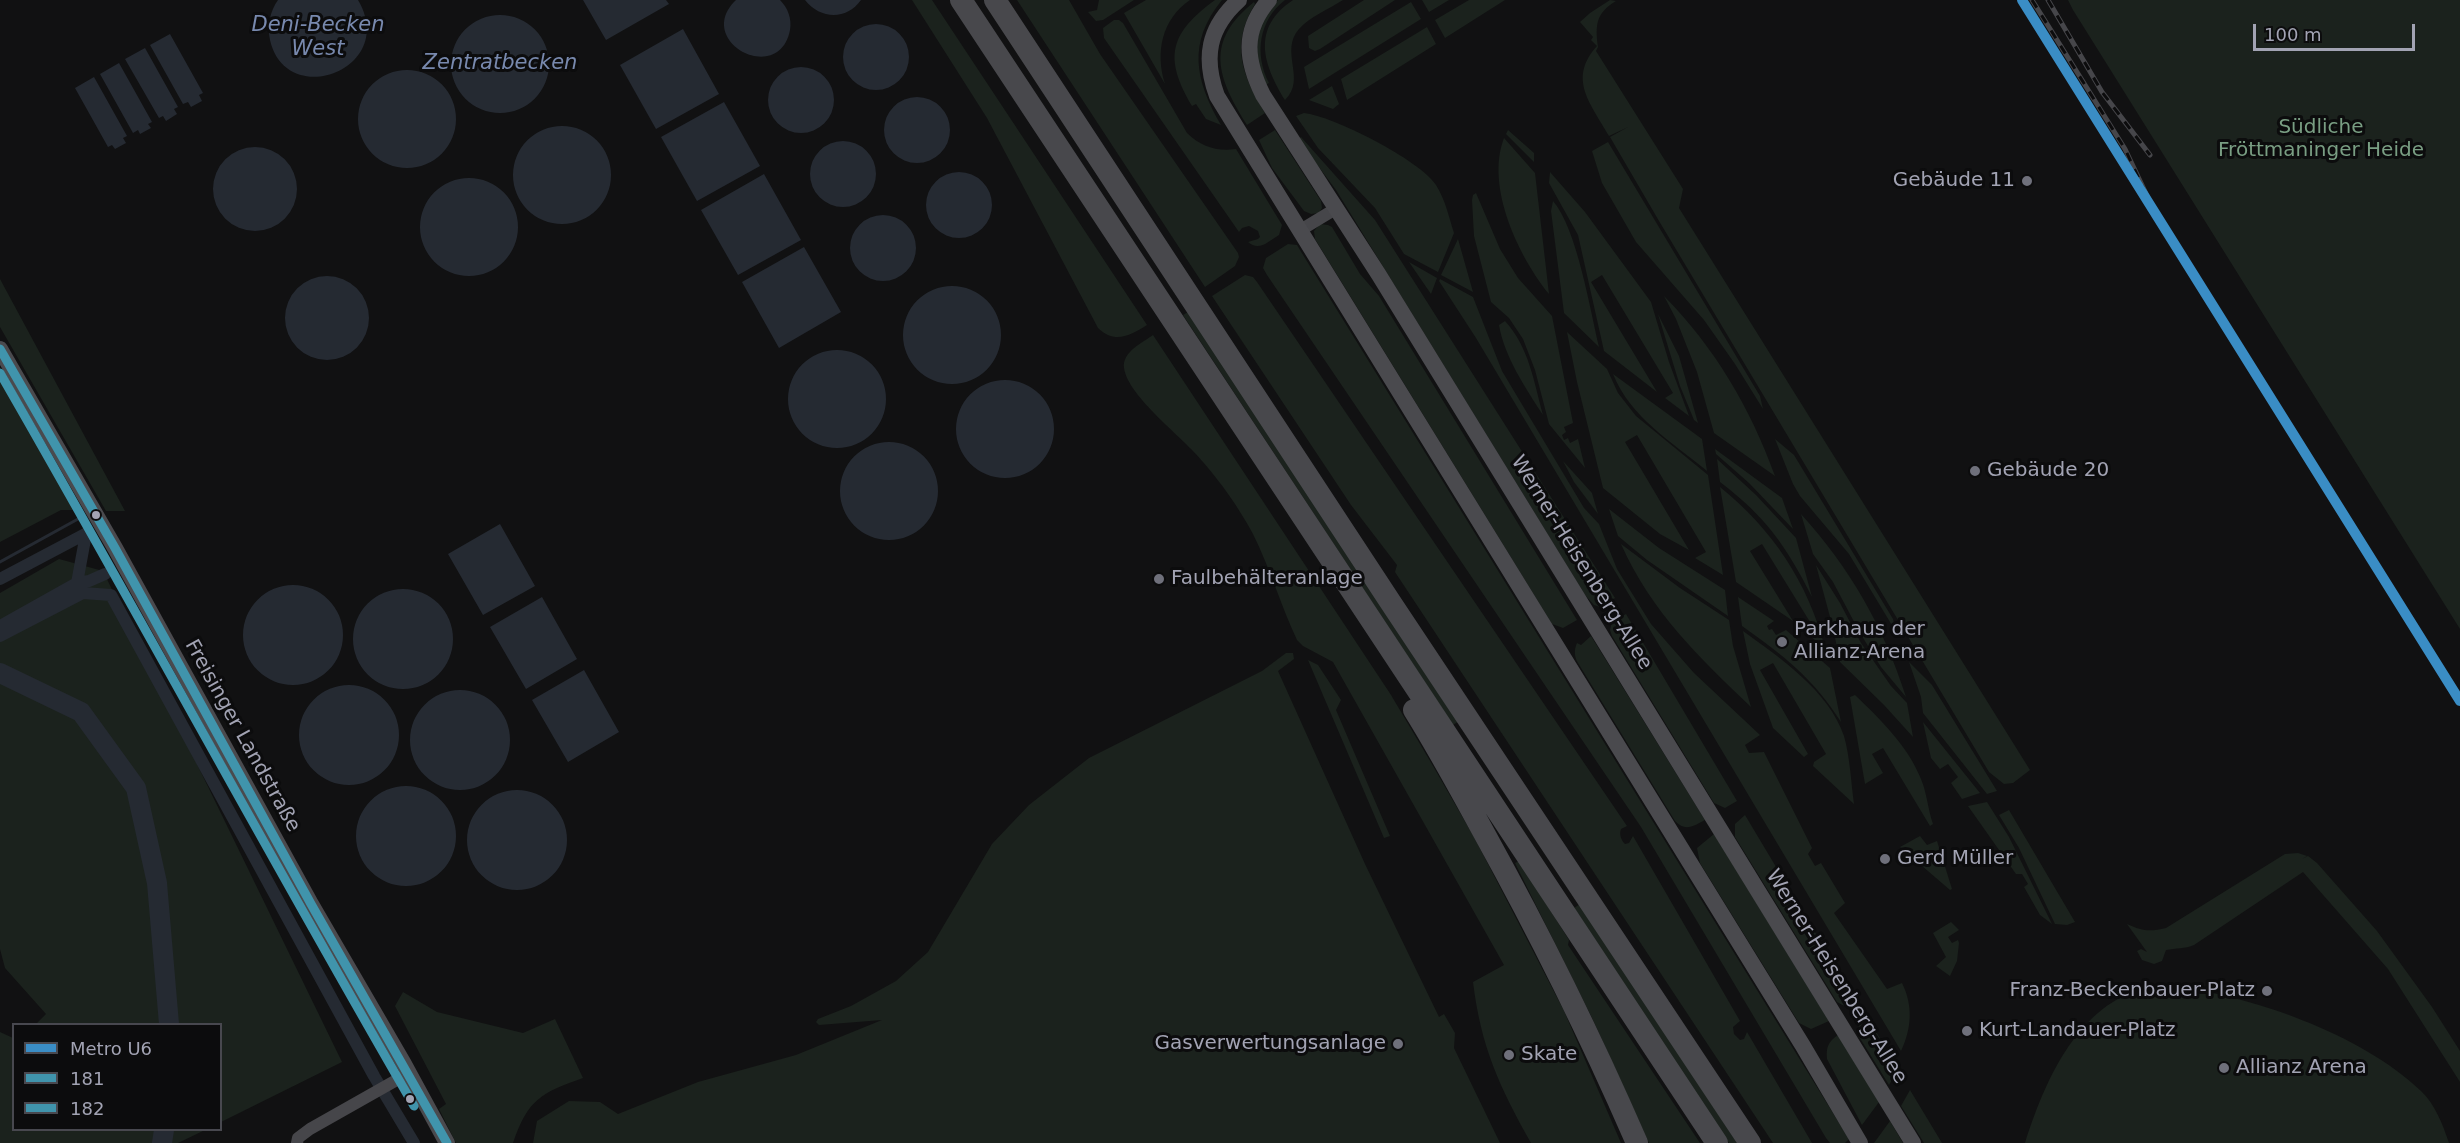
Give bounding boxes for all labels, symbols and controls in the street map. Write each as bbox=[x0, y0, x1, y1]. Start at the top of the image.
scale bar bbox=[2256, 12, 2418, 50]
water label: Deni-Becken West bbox=[251, 13, 385, 63]
text: 100 m bbox=[2264, 24, 2322, 45]
water label: Zentratbecken bbox=[423, 51, 577, 77]
park label: Südliche Fröttmaninger Heide bbox=[2218, 116, 2424, 163]
place label: Gebäude 11 bbox=[1893, 169, 2015, 193]
marker: Gebäude 11 bbox=[2020, 174, 2034, 188]
street label: Werner-Heisenberg-Allee bbox=[1505, 451, 1657, 675]
place label: Gebäude 20 bbox=[1987, 459, 2109, 483]
marker: Gebäude 20 bbox=[1968, 464, 1982, 478]
unlabelled marker bbox=[90, 509, 102, 521]
place label: Faulbehälteranlage bbox=[1171, 567, 1363, 591]
marker: Faulbehälteranlage bbox=[1152, 572, 1166, 586]
place label: Parkhaus der Allianz-Arena bbox=[1794, 618, 1925, 665]
marker: Parkhaus der Allianz-Arena bbox=[1775, 635, 1789, 649]
street label: Freisinger Landstraße bbox=[179, 636, 305, 836]
place label: Gerd Müller bbox=[1897, 847, 2013, 871]
marker: Gerd Müller bbox=[1878, 852, 1892, 866]
street label: Werner-Heisenberg-Allee bbox=[1760, 865, 1912, 1089]
place label: Franz-Beckenbauer-Platz bbox=[2010, 979, 2255, 1003]
marker: Franz-Beckenbauer-Platz bbox=[2260, 984, 2274, 998]
place label: Kurt-Landauer-Platz bbox=[1979, 1019, 2175, 1043]
legend bbox=[12, 1023, 222, 1131]
marker: Kurt-Landauer-Platz bbox=[1960, 1024, 1974, 1038]
place label: Gasverwertungsanlage bbox=[1155, 1032, 1386, 1056]
marker: Gasverwertungsanlage bbox=[1391, 1037, 1405, 1051]
text: Metro U6 bbox=[70, 1038, 152, 1059]
place label: Skate bbox=[1521, 1043, 1577, 1067]
marker: Skate bbox=[1502, 1048, 1516, 1062]
place label: Allianz Arena bbox=[2236, 1056, 2367, 1080]
marker: Allianz Arena bbox=[2217, 1061, 2231, 1075]
text: 181 bbox=[70, 1068, 104, 1089]
unlabelled marker bbox=[404, 1093, 416, 1105]
text: 182 bbox=[70, 1098, 104, 1119]

